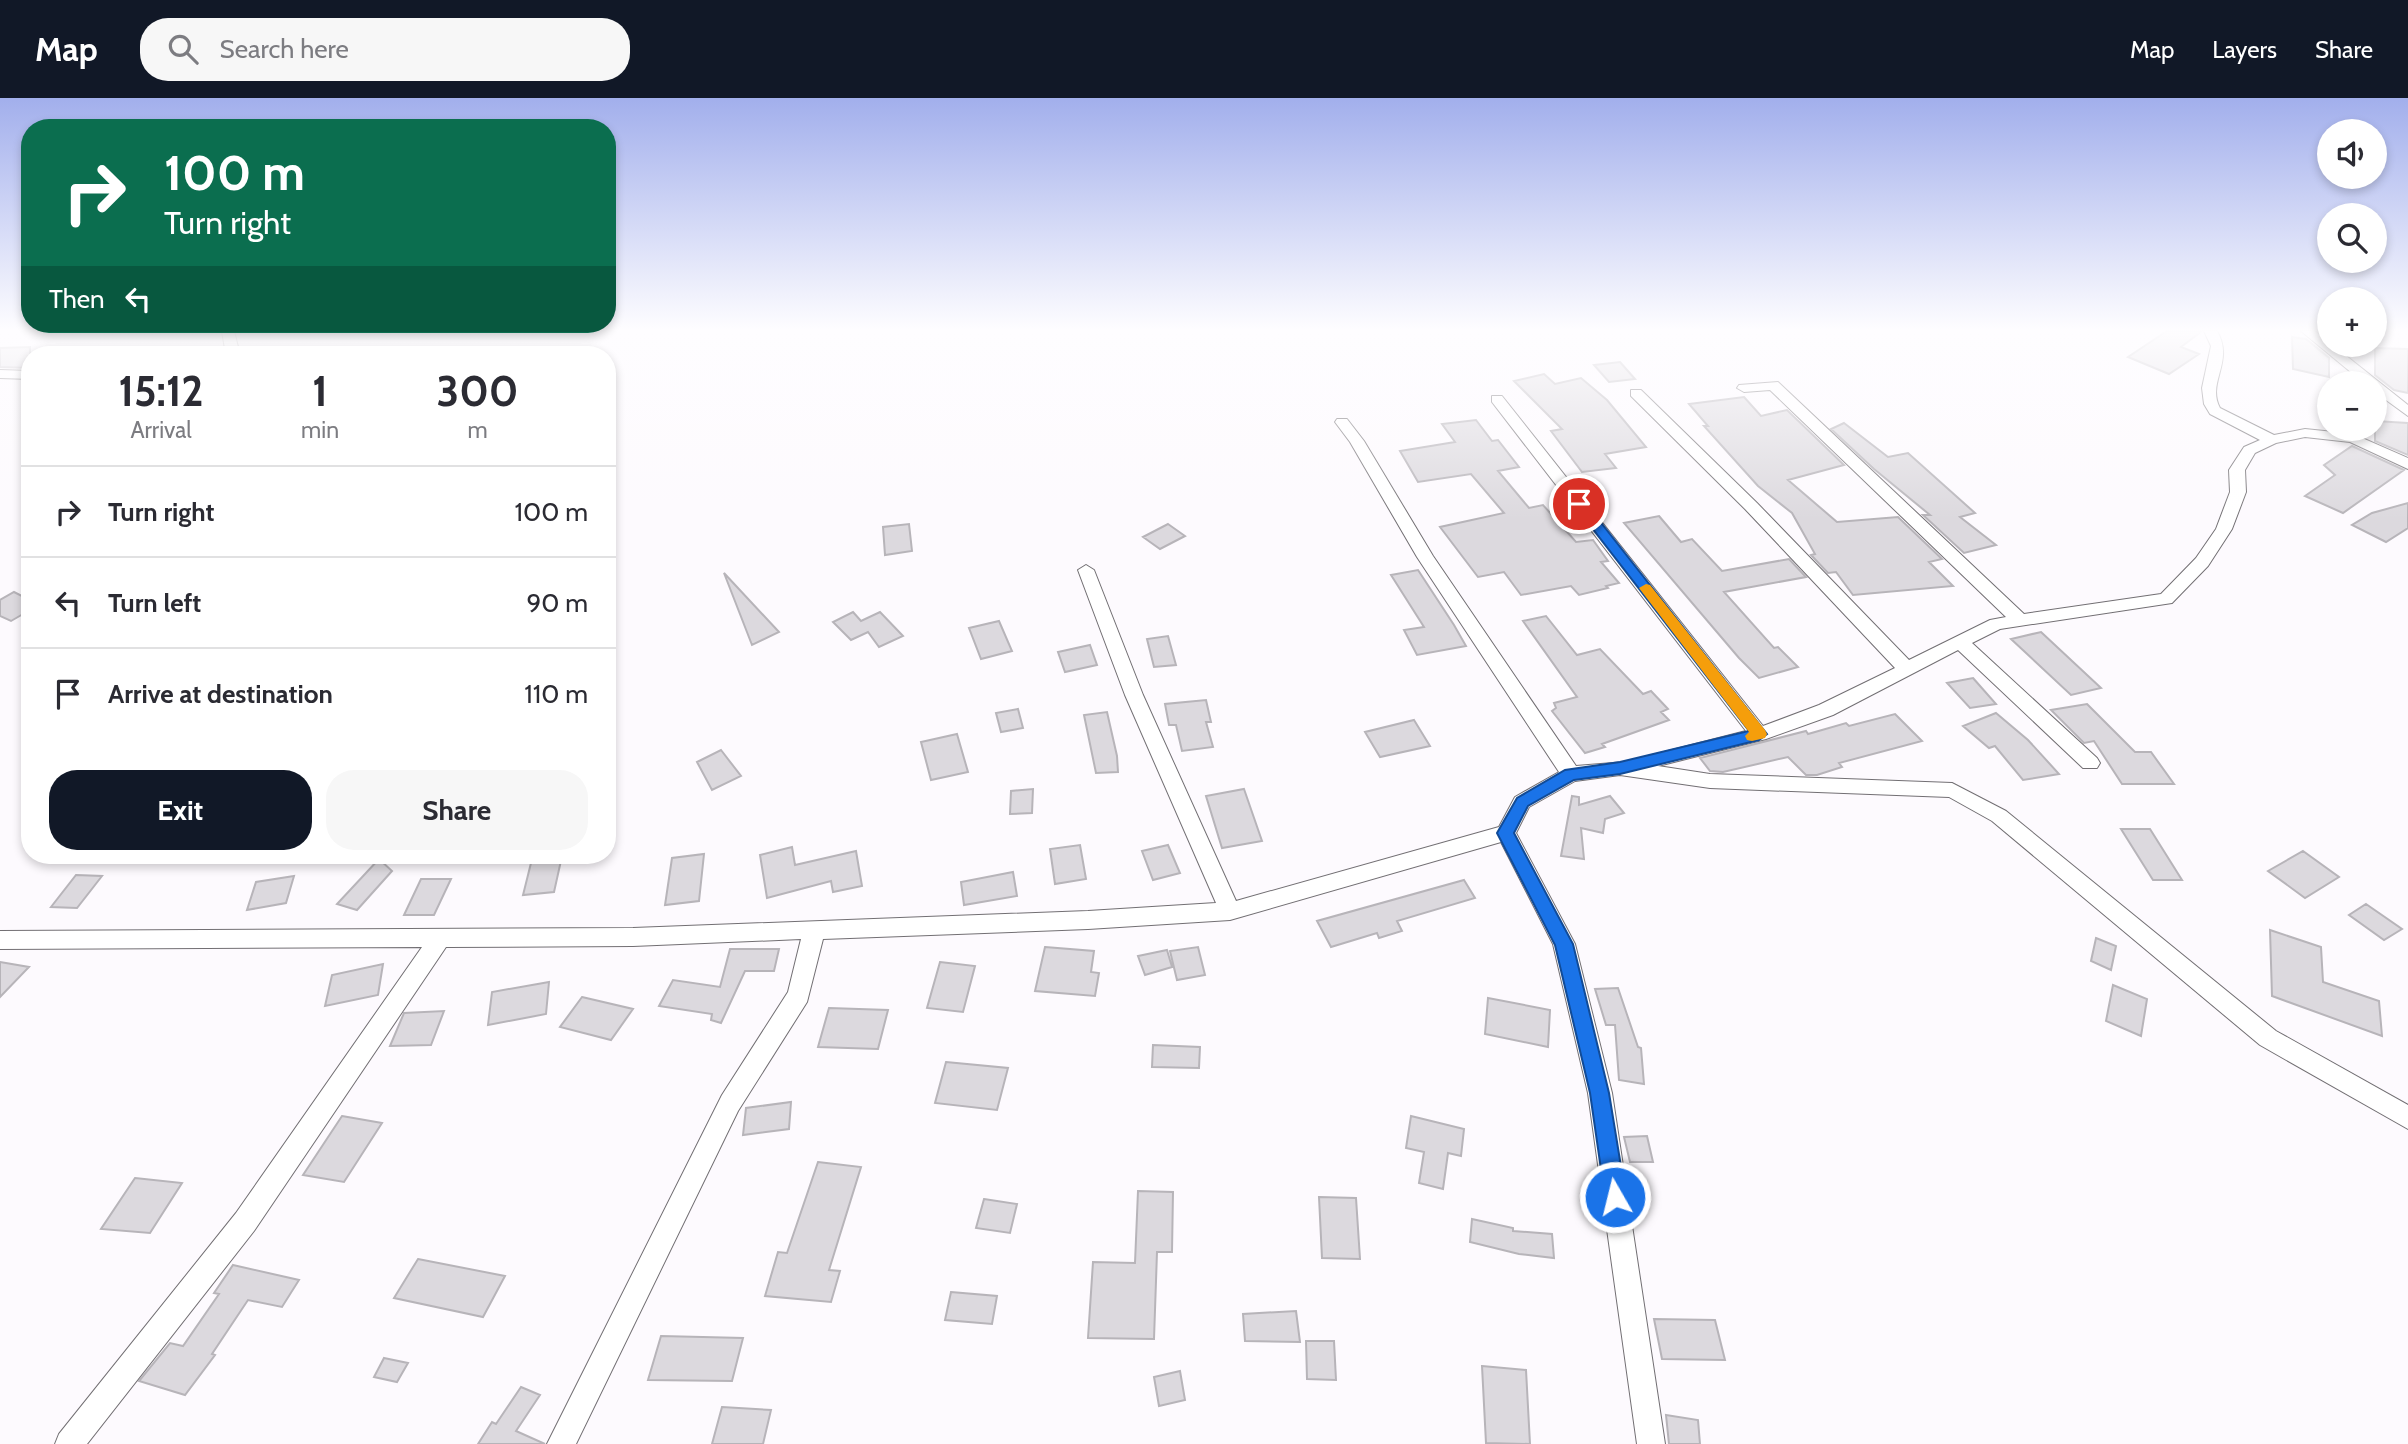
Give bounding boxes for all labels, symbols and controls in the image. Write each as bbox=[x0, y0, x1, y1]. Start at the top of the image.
search box bbox=[140, 18, 630, 81]
text: Map bbox=[35, 29, 98, 69]
icon: search bbox=[164, 30, 202, 68]
text: Search here bbox=[220, 33, 349, 65]
text: Map bbox=[2130, 35, 2174, 64]
text: Layers bbox=[2212, 35, 2277, 64]
text: Share bbox=[2315, 35, 2373, 64]
map controls bbox=[2317, 119, 2387, 441]
button: sound bbox=[2317, 119, 2387, 189]
text: 100 m bbox=[164, 143, 305, 202]
icon: right bbox=[49, 147, 140, 238]
text: Turn right bbox=[164, 203, 291, 242]
button: search bbox=[2317, 203, 2387, 273]
icon: left bbox=[119, 280, 157, 318]
text: Then bbox=[49, 283, 105, 315]
button: + bbox=[2317, 287, 2387, 357]
text: 15:12 bbox=[119, 365, 204, 417]
text: 1 bbox=[312, 365, 328, 417]
text: 300 bbox=[437, 365, 518, 417]
button: − bbox=[2317, 371, 2387, 441]
text: Arrival bbox=[130, 416, 192, 444]
text: min bbox=[301, 416, 339, 444]
text: m bbox=[467, 416, 488, 444]
pin bbox=[1549, 474, 1609, 534]
icon: arrive bbox=[1560, 485, 1598, 523]
icon: right bbox=[49, 493, 87, 531]
text: Turn right bbox=[108, 496, 214, 528]
text: 100 m bbox=[515, 496, 588, 528]
icon: left bbox=[49, 584, 87, 622]
text: Turn left bbox=[108, 587, 201, 619]
text: 90 m bbox=[526, 587, 588, 619]
icon: arrive bbox=[49, 675, 87, 713]
text: Arrive at destination bbox=[108, 678, 333, 710]
text: 110 m bbox=[524, 678, 588, 710]
button: Exit bbox=[49, 770, 312, 850]
button: Share bbox=[326, 770, 588, 850]
position arrow bbox=[1578, 1160, 1652, 1234]

